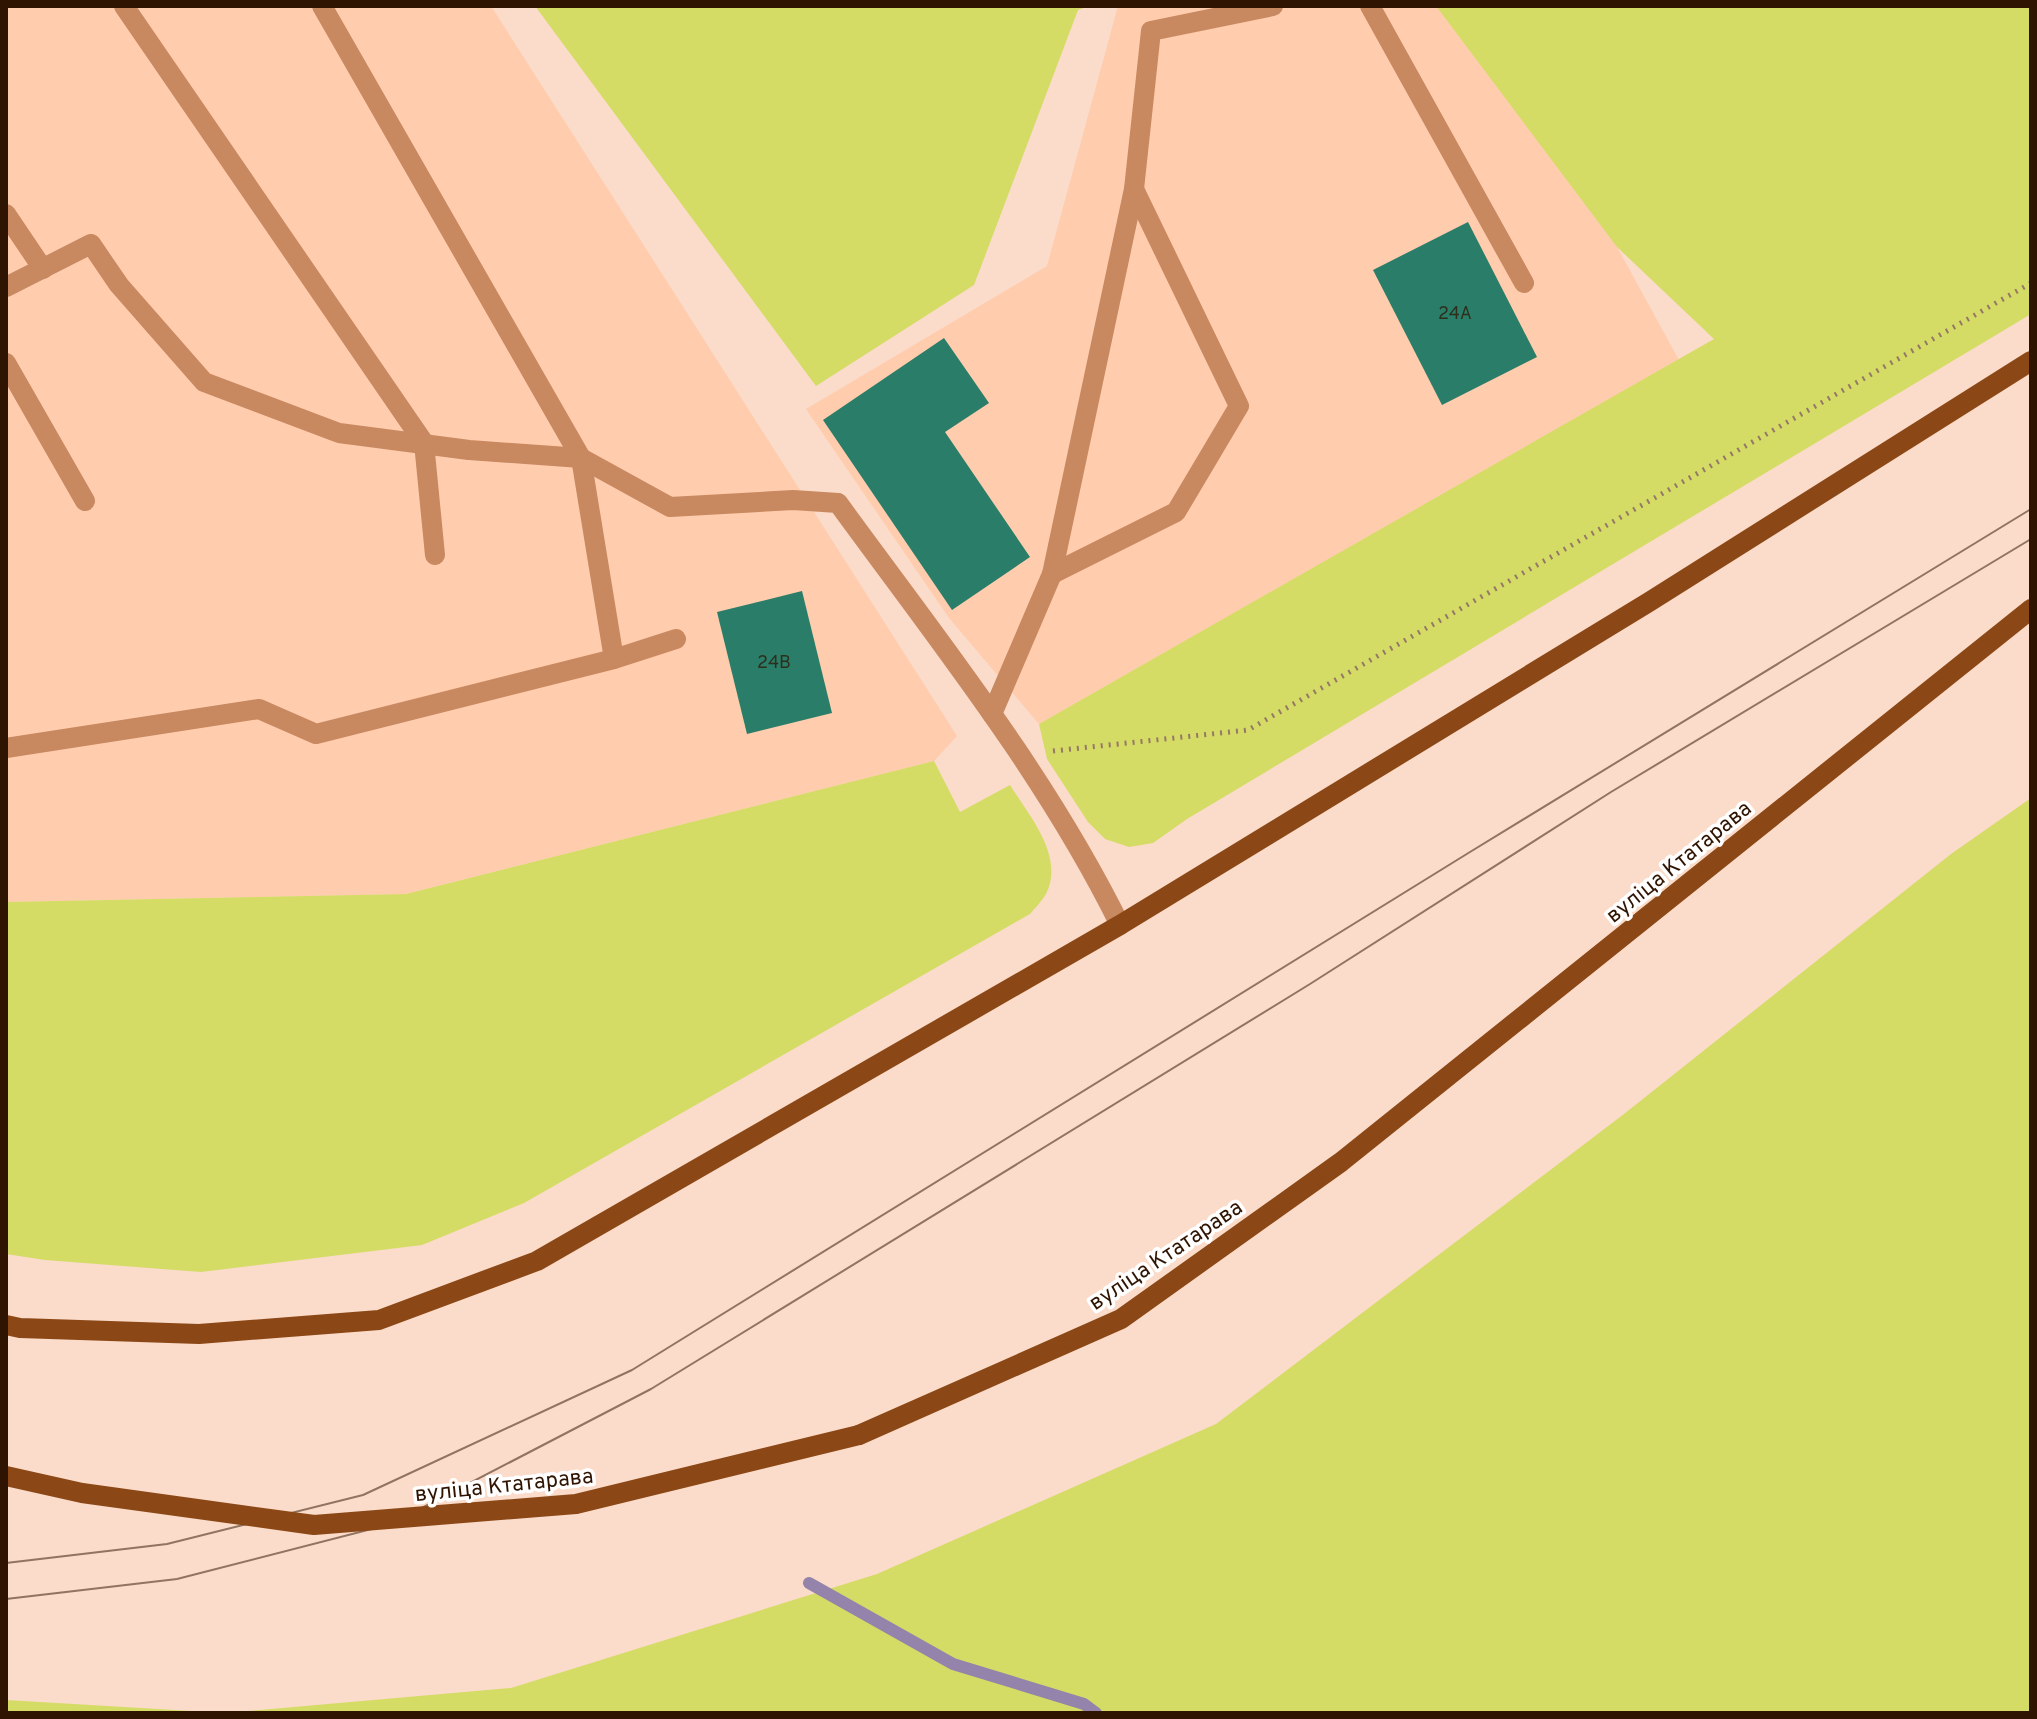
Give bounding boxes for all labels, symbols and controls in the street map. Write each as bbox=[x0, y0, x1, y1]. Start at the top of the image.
house number: 24А bbox=[1438, 303, 1472, 326]
house number: 24В bbox=[757, 652, 791, 675]
street label: вуліца Ктатарава bbox=[1601, 796, 1758, 930]
street label: вуліца Ктатарава bbox=[1084, 1195, 1248, 1317]
street label: вуліца Ктатарава bbox=[414, 1464, 595, 1509]

